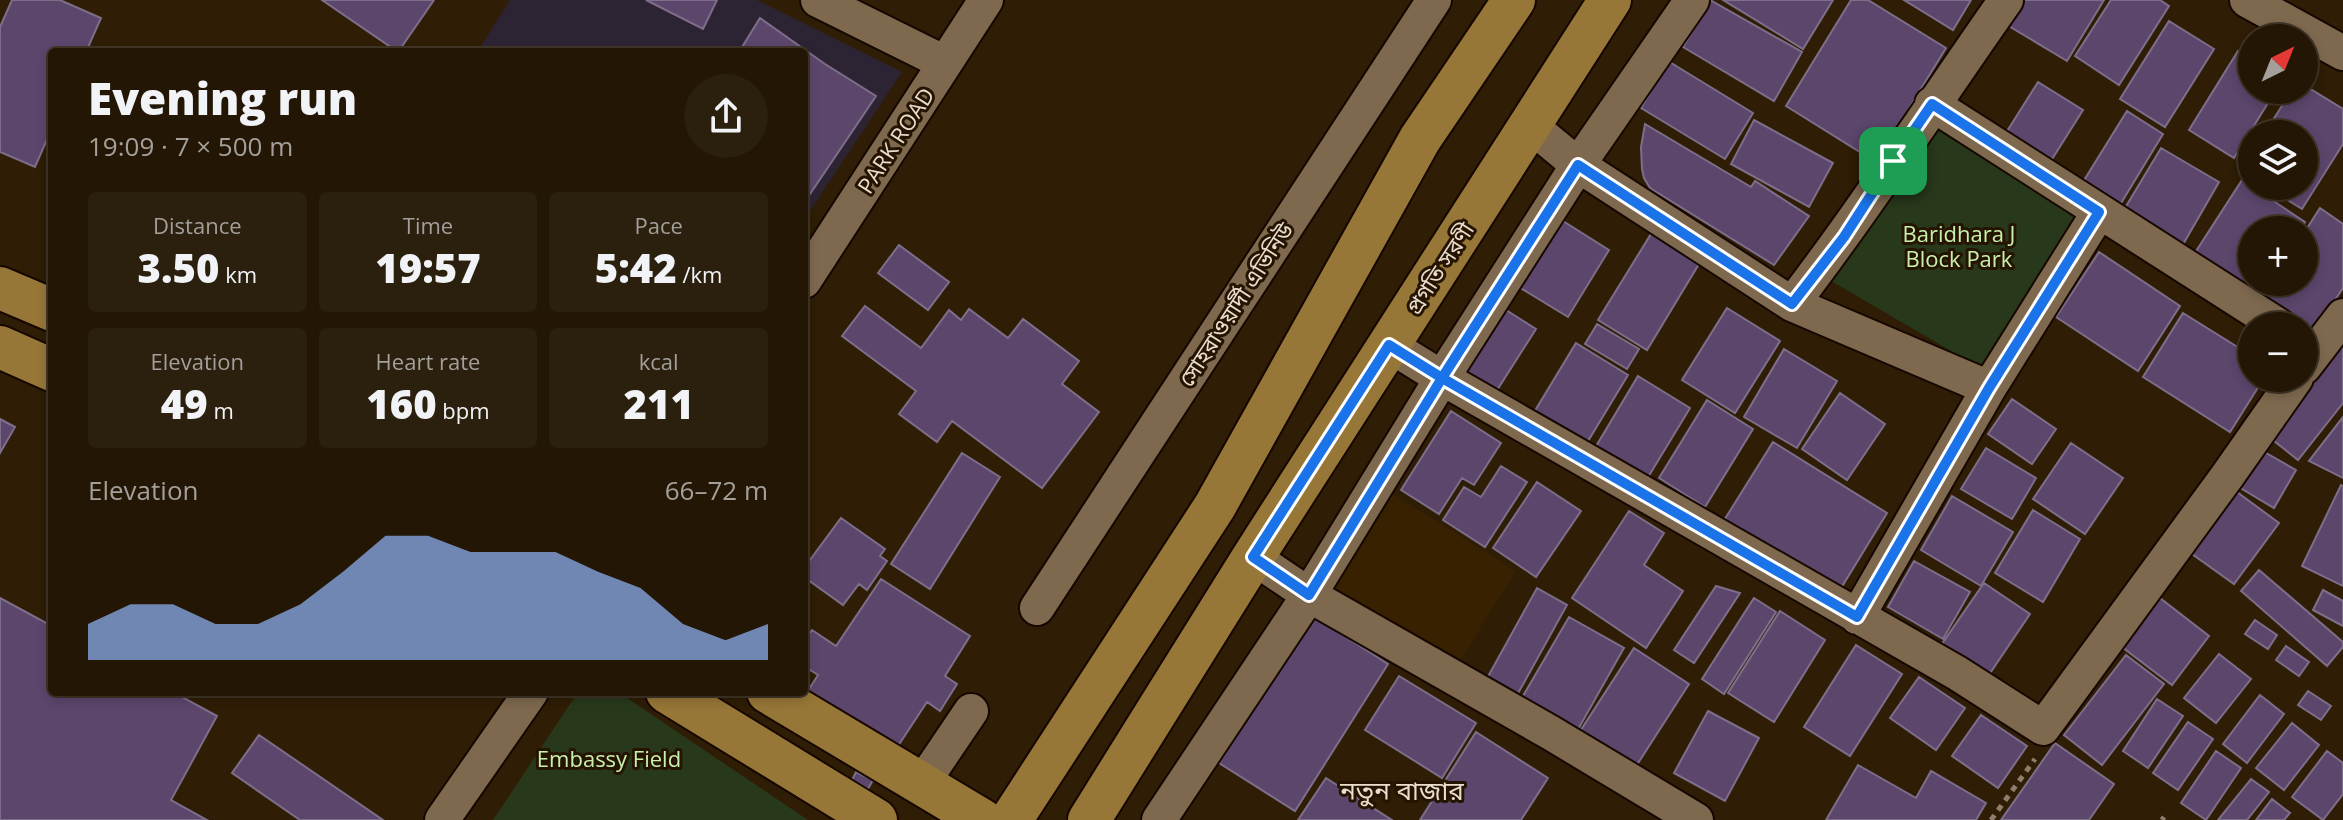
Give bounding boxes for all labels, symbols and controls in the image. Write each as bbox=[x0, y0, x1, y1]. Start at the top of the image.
north arrow bbox=[2238, 24, 2318, 104]
map controls bbox=[2238, 24, 2318, 392]
text: Evening run bbox=[88, 68, 357, 128]
button: share bbox=[684, 74, 768, 158]
street label: PARK ROAD bbox=[850, 81, 940, 199]
button: layers bbox=[2238, 120, 2318, 200]
pin bbox=[1859, 127, 1927, 195]
text: 19:09 · 7 × 500 m bbox=[88, 128, 293, 164]
icon: arrive bbox=[1871, 139, 1915, 183]
text: Distance bbox=[153, 210, 242, 240]
text: Time bbox=[403, 210, 453, 240]
text: Pace bbox=[634, 210, 683, 240]
street label: প্রগতি সরণী bbox=[1398, 215, 1481, 320]
street label: সোহরাওয়ার্দী এভিনিউ bbox=[1171, 216, 1299, 392]
button: + bbox=[2238, 216, 2318, 296]
park label: Baridhara J Block Park bbox=[1903, 218, 2016, 273]
text: 3.50 bbox=[138, 240, 219, 295]
text: 19:57 bbox=[375, 240, 481, 295]
text: 5:42 bbox=[595, 240, 677, 295]
text: km bbox=[219, 259, 257, 289]
text: /km bbox=[677, 259, 722, 289]
button: − bbox=[2238, 312, 2318, 392]
text: Elevation bbox=[151, 346, 244, 376]
text: Heart rate bbox=[376, 346, 480, 376]
text: kcal bbox=[639, 346, 679, 376]
text: 49 bbox=[161, 376, 208, 431]
text: 160 bbox=[366, 376, 437, 431]
text: 211 bbox=[624, 376, 694, 431]
text: m bbox=[208, 395, 234, 425]
text: bpm bbox=[437, 395, 490, 425]
text: Elevation bbox=[88, 472, 198, 508]
text: 66–72 m bbox=[665, 472, 768, 508]
park label: Embassy Field bbox=[537, 743, 681, 773]
district label: নতুন বাজার bbox=[1339, 772, 1464, 808]

